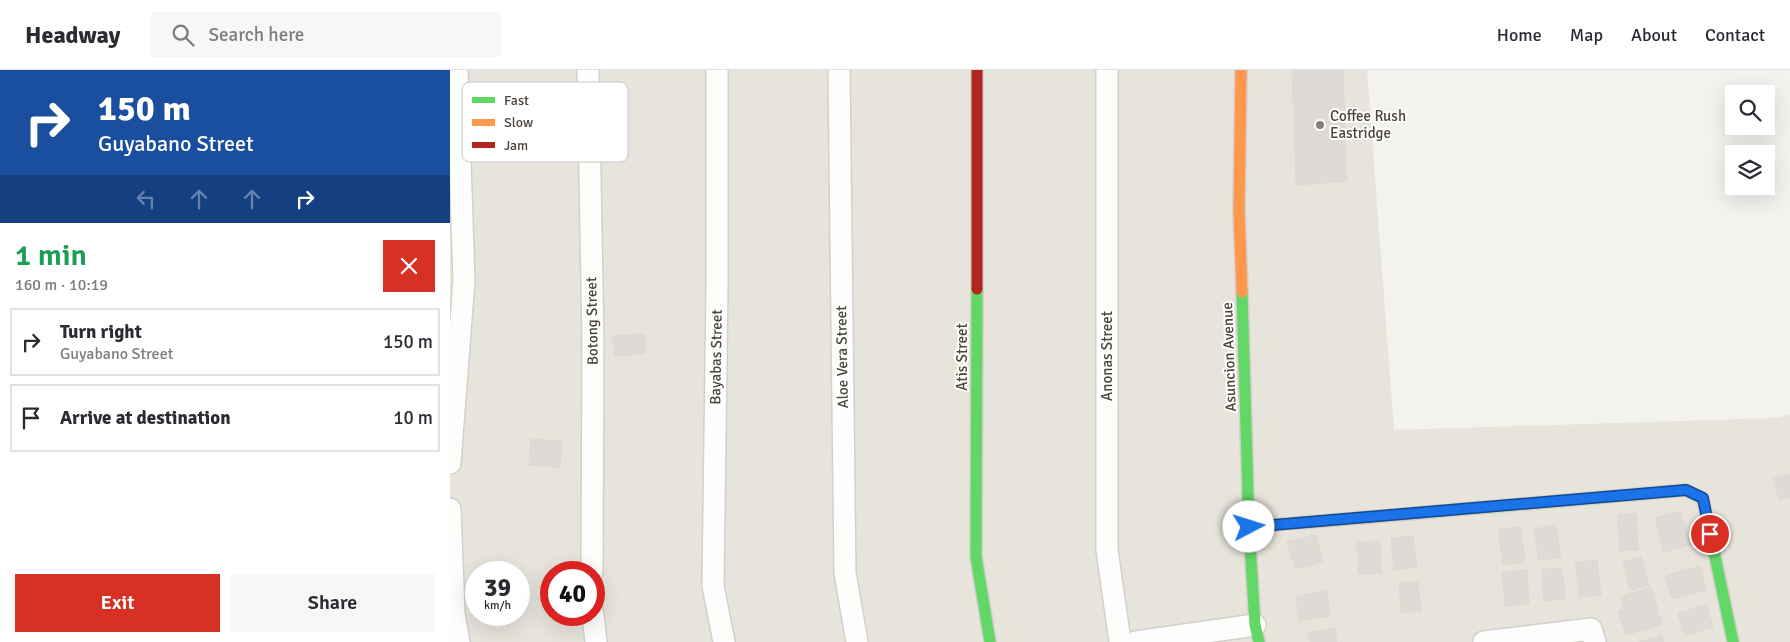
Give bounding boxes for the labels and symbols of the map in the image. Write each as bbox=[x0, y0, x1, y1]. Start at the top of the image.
legend bbox=[462, 82, 628, 162]
text: Fast bbox=[504, 92, 529, 109]
place label: Coffee Rush Eastridge bbox=[1330, 107, 1406, 142]
text: Slow bbox=[504, 114, 533, 131]
marker: Coffee Rush Eastridge bbox=[1314, 119, 1326, 131]
text: Jam bbox=[504, 137, 528, 154]
street label: Botong Street bbox=[582, 277, 602, 365]
street label: Asuncion Avenue bbox=[1218, 302, 1240, 412]
street label: Aloe Vera Street bbox=[832, 306, 852, 408]
street label: Bayabas Street bbox=[706, 309, 726, 405]
street label: Anonas Street bbox=[1098, 311, 1116, 401]
street label: Atis Street bbox=[953, 323, 971, 391]
position arrow bbox=[1222, 500, 1274, 552]
pin bbox=[1689, 513, 1731, 555]
speed limit sign: 40 bbox=[540, 561, 605, 626]

